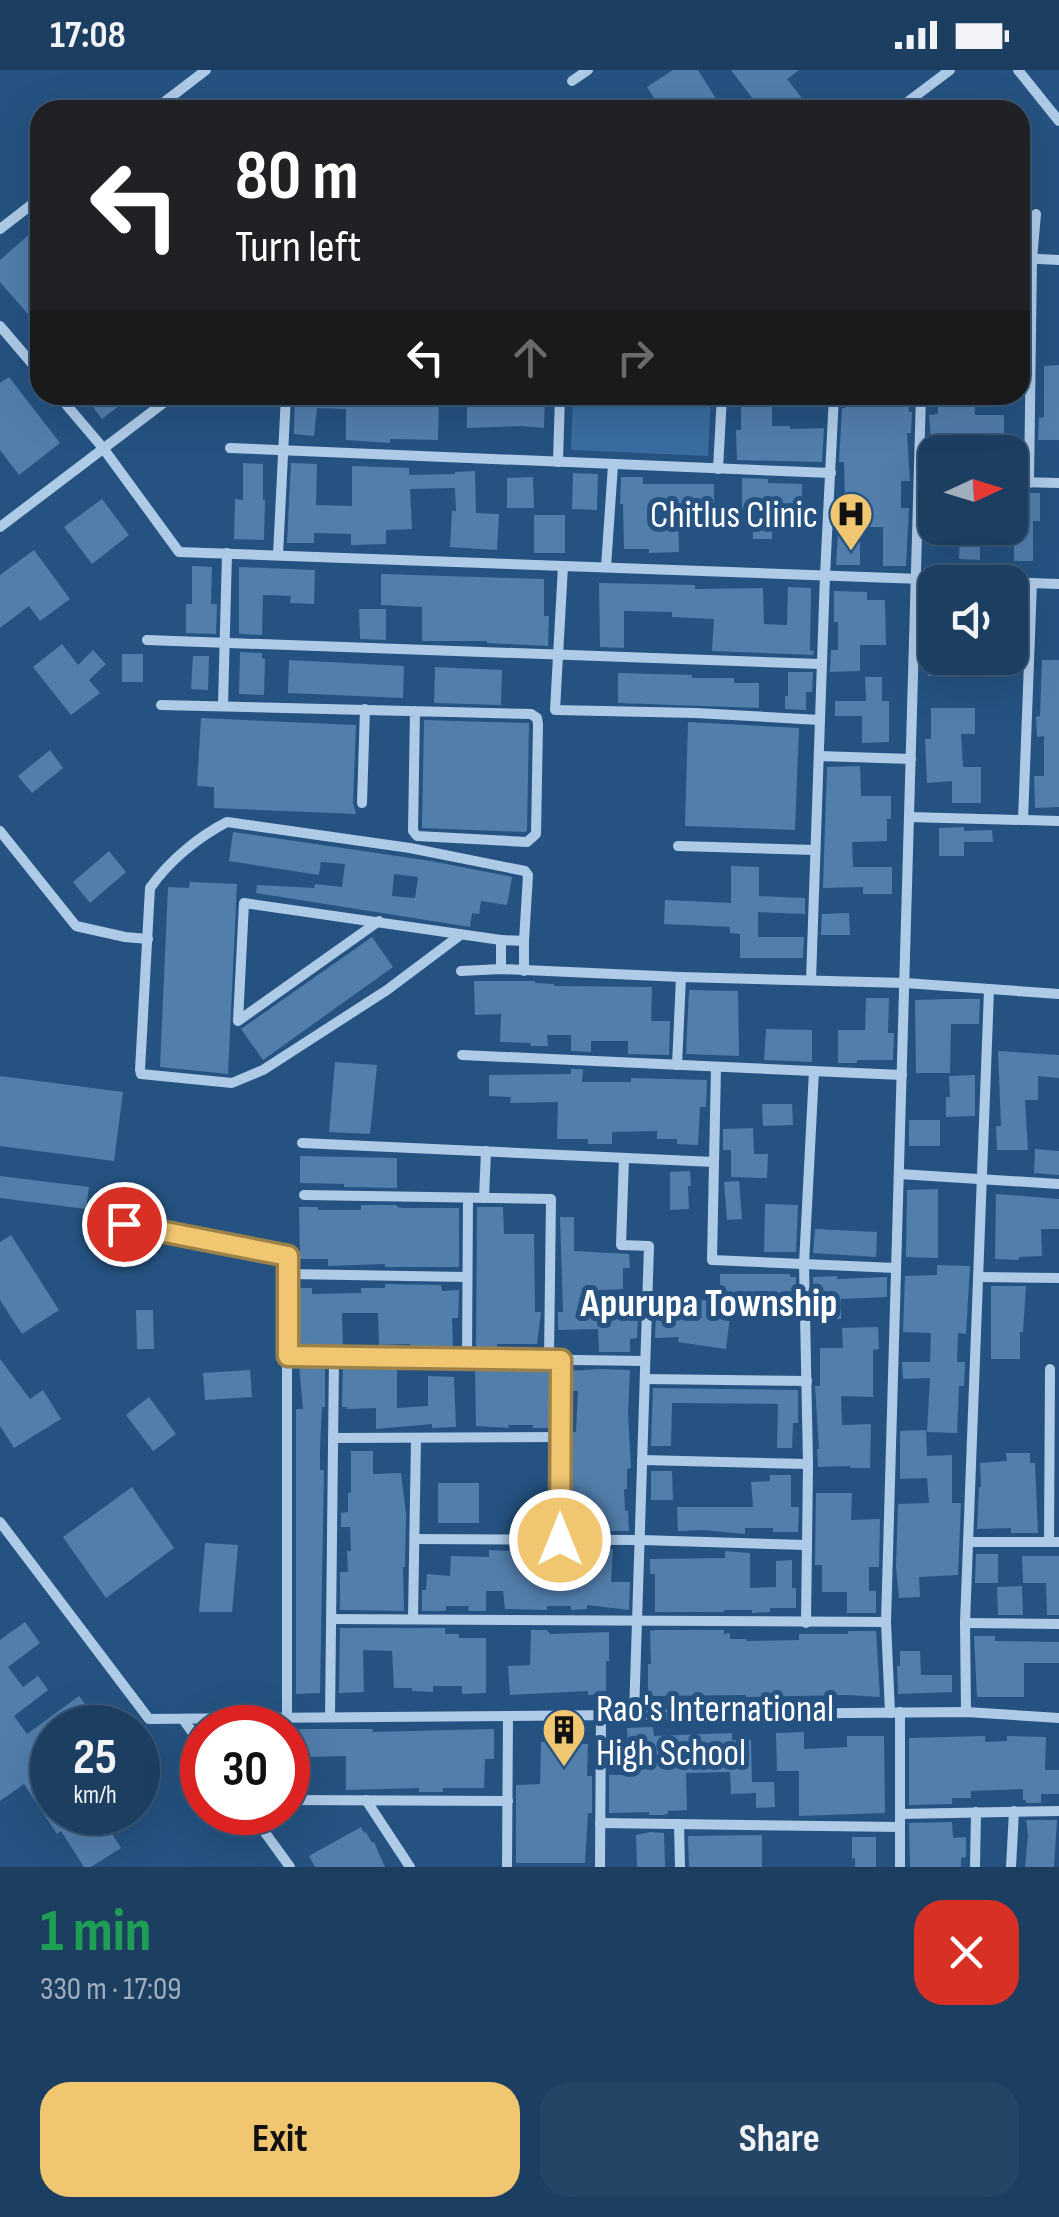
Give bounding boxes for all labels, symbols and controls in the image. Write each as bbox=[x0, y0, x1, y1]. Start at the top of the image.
text: 17:08 bbox=[50, 13, 126, 58]
text: 80 m bbox=[235, 135, 359, 219]
icon: left bbox=[70, 140, 200, 270]
text: Turn left bbox=[235, 220, 361, 275]
icon: left bbox=[398, 330, 453, 385]
icon: ahead bbox=[503, 330, 558, 385]
icon: right bbox=[608, 330, 663, 385]
north arrow bbox=[918, 435, 1028, 545]
map controls bbox=[918, 435, 1028, 675]
hospital icon: Chitlus Clinic bbox=[828, 491, 874, 552]
place label: Chitlus Clinic bbox=[650, 493, 818, 538]
button: sound bbox=[918, 565, 1028, 675]
pin bbox=[82, 1182, 167, 1267]
icon: arrive bbox=[97, 1197, 152, 1252]
district label: Apurupa Township bbox=[580, 1280, 837, 1328]
position arrow bbox=[508, 1488, 612, 1592]
place label: Rao's International High School bbox=[596, 1687, 834, 1776]
speed limit sign: 30 bbox=[180, 1705, 310, 1835]
building icon: Rao's International High School bbox=[541, 1707, 587, 1768]
text: 25 bbox=[73, 1728, 117, 1788]
text: km/h bbox=[73, 1780, 117, 1811]
text: 1 min bbox=[40, 1896, 152, 1968]
button: close bbox=[914, 1900, 1019, 2005]
text: 330 m · 17:09 bbox=[40, 1970, 181, 2009]
button: Exit bbox=[40, 2082, 520, 2197]
button: Share bbox=[540, 2082, 1019, 2197]

